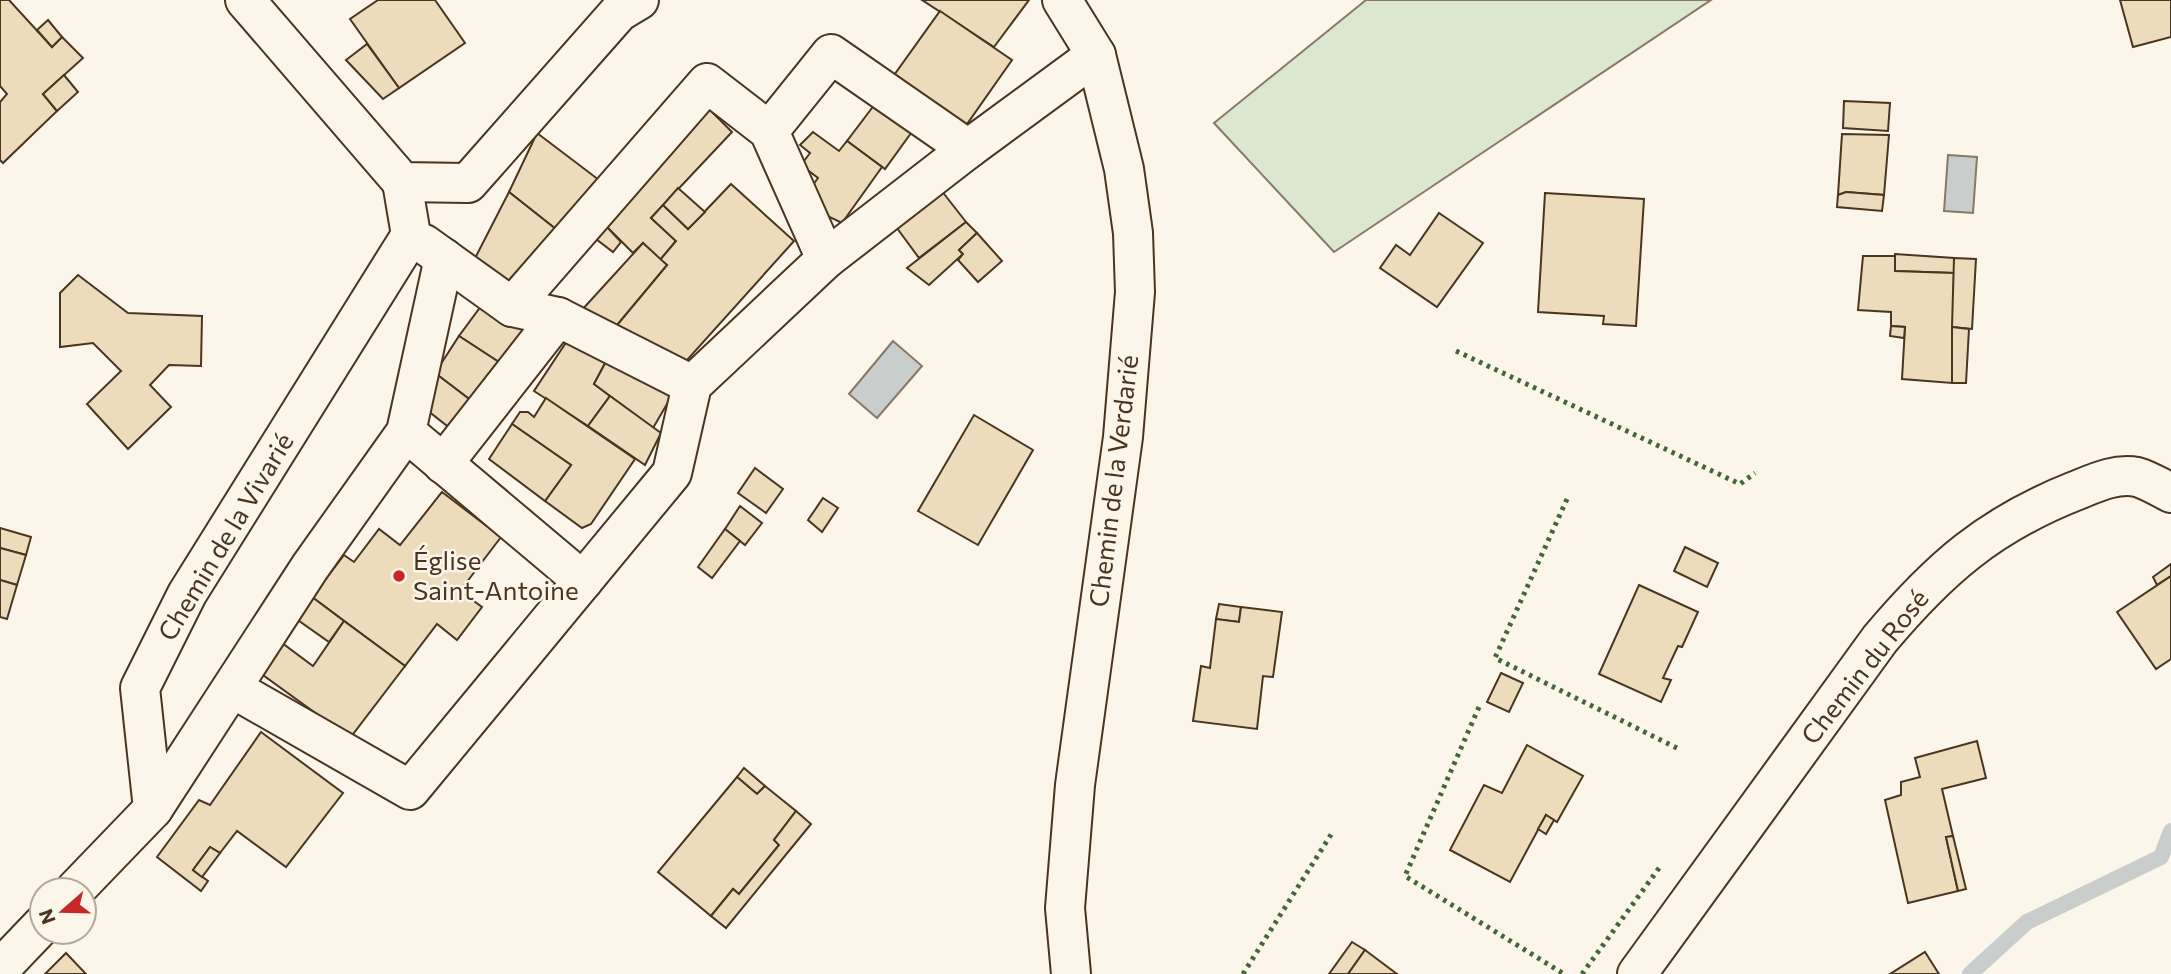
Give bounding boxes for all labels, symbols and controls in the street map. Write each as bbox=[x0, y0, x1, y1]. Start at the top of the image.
street label: Chemin de la Verdarié bbox=[1082, 353, 1143, 609]
street label: Chemin de la Vivarié bbox=[151, 427, 299, 646]
place label: Église Saint-Antoine bbox=[413, 544, 579, 605]
marker: Église Saint-Antoine bbox=[391, 568, 407, 584]
street label: Chemin du Rosé bbox=[1794, 583, 1934, 750]
north arrow bbox=[28, 876, 98, 946]
text: N bbox=[33, 906, 60, 928]

